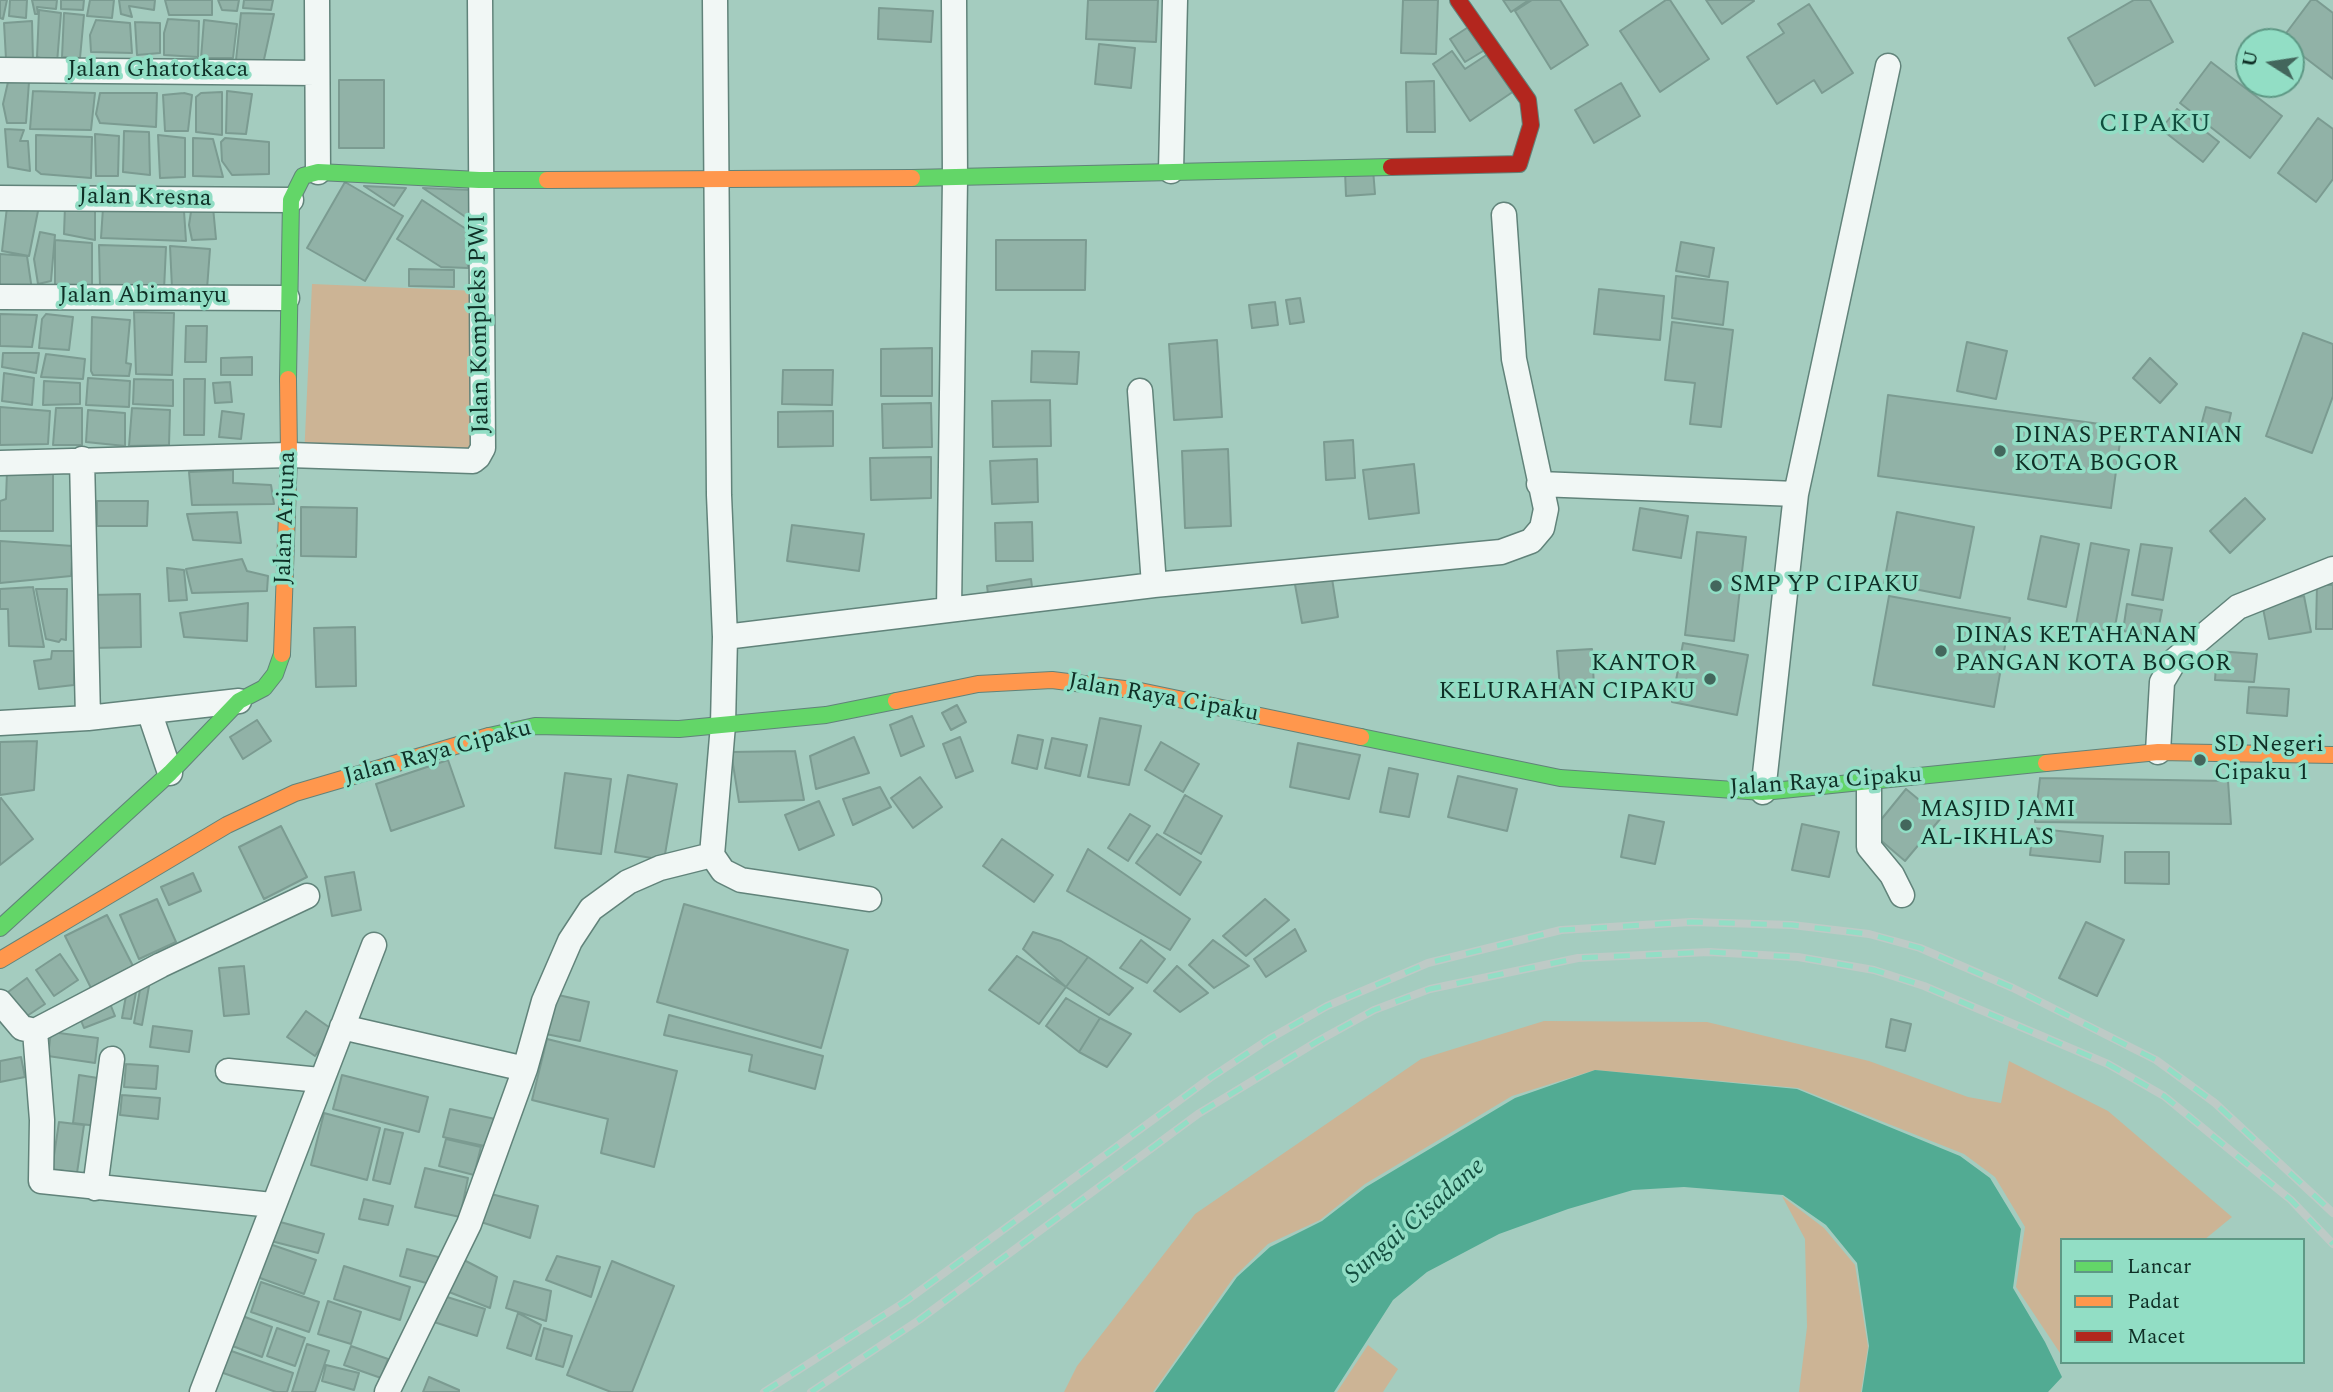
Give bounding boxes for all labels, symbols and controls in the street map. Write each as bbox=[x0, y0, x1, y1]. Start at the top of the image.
north arrow bbox=[2235, 28, 2305, 98]
text: U bbox=[2235, 48, 2267, 70]
street label: Jalan Ghatotkaca bbox=[68, 57, 248, 85]
district label: CIPAKU bbox=[2100, 110, 2212, 142]
street label: Jalan Kresna bbox=[78, 183, 212, 215]
street label: Jalan Kompleks PWI bbox=[465, 214, 497, 434]
street label: Jalan Abimanyu bbox=[59, 283, 227, 311]
place label: DINAS PERTANIAN KOTA BOGOR bbox=[2014, 423, 2243, 479]
marker: DINAS PERTANIAN KOTA BOGOR bbox=[1992, 443, 2008, 459]
street label: Jalan Arjuna bbox=[270, 451, 304, 585]
place label: SMP YP CIPAKU bbox=[1730, 572, 1920, 600]
marker: SMP YP CIPAKU bbox=[1708, 578, 1724, 594]
place label: DINAS KETAHANAN PANGAN KOTA BOGOR bbox=[1955, 623, 2231, 679]
marker: DINAS KETAHANAN PANGAN KOTA BOGOR bbox=[1933, 643, 1949, 659]
place label: KANTOR KELURAHAN CIPAKU bbox=[1439, 651, 1696, 707]
street label: Jalan Raya Cipaku bbox=[1066, 668, 1260, 730]
marker: KANTOR KELURAHAN CIPAKU bbox=[1702, 671, 1718, 687]
street label: Jalan Raya Cipaku bbox=[341, 715, 535, 793]
place label: SD Negeri Cipaku 1 bbox=[2214, 732, 2324, 788]
marker: SD Negeri Cipaku 1 bbox=[2192, 752, 2208, 768]
street label: Jalan Raya Cipaku bbox=[1729, 762, 1923, 804]
place label: MASJID JAMI AL-IKHLAS bbox=[1920, 797, 2076, 853]
marker: MASJID JAMI AL-IKHLAS bbox=[1898, 817, 1914, 833]
water label: Sungai Cisadane bbox=[1339, 1152, 1493, 1292]
legend bbox=[2060, 1238, 2305, 1364]
text: Lancar bbox=[2127, 1251, 2191, 1283]
text: Padat bbox=[2127, 1286, 2180, 1318]
text: Macet bbox=[2127, 1321, 2185, 1353]

